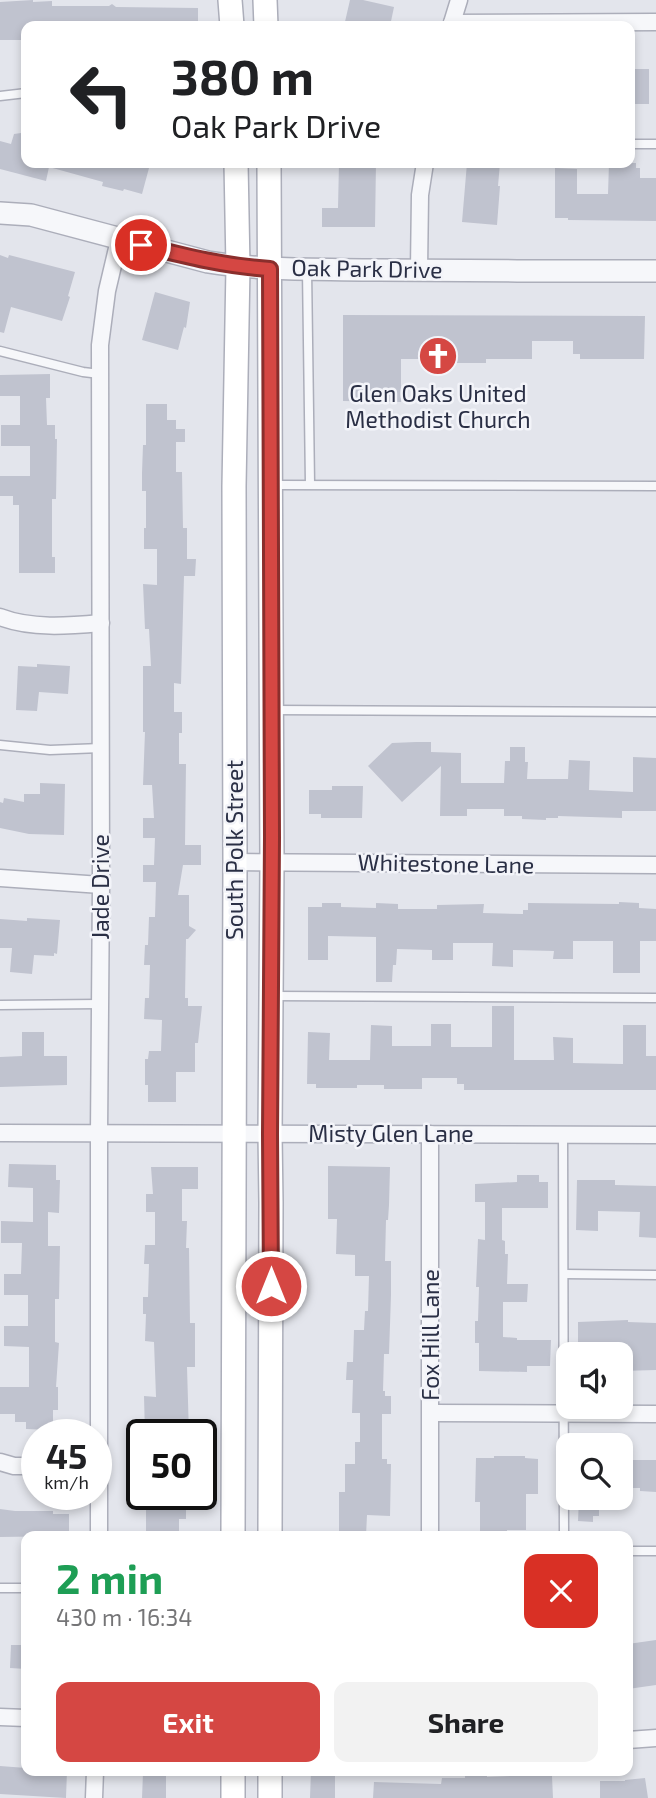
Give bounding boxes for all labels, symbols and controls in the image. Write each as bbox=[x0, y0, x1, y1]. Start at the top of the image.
text: 380 m bbox=[171, 46, 314, 105]
icon: left bbox=[56, 49, 147, 140]
text: Oak Park Drive bbox=[171, 106, 381, 144]
pin bbox=[111, 215, 171, 275]
icon: arrive bbox=[122, 226, 160, 264]
street label: Oak Park Drive bbox=[291, 253, 443, 283]
church icon: Glen Oaks United Methodist Church bbox=[417, 335, 459, 377]
place label: Glen Oaks United Methodist Church bbox=[345, 379, 531, 433]
street label: South Polk Street bbox=[220, 760, 248, 940]
street label: Jade Drive bbox=[86, 834, 114, 940]
street label: Whitestone Lane bbox=[358, 847, 535, 879]
street label: Misty Glen Lane bbox=[308, 1119, 474, 1147]
position arrow bbox=[234, 1249, 308, 1323]
street label: Fox Hill Lane bbox=[416, 1269, 444, 1401]
map controls bbox=[556, 1342, 633, 1510]
button: sound bbox=[556, 1342, 633, 1419]
speed limit sign: 50 bbox=[126, 1419, 217, 1510]
button: search bbox=[556, 1433, 633, 1510]
text: 45 bbox=[46, 1434, 87, 1476]
text: km/h bbox=[44, 1471, 89, 1493]
text: 2 min bbox=[56, 1552, 163, 1602]
button: close bbox=[524, 1554, 598, 1628]
text: 430 m · 16:34 bbox=[56, 1603, 192, 1631]
button: Exit bbox=[56, 1682, 320, 1762]
button: Share bbox=[334, 1682, 598, 1762]

